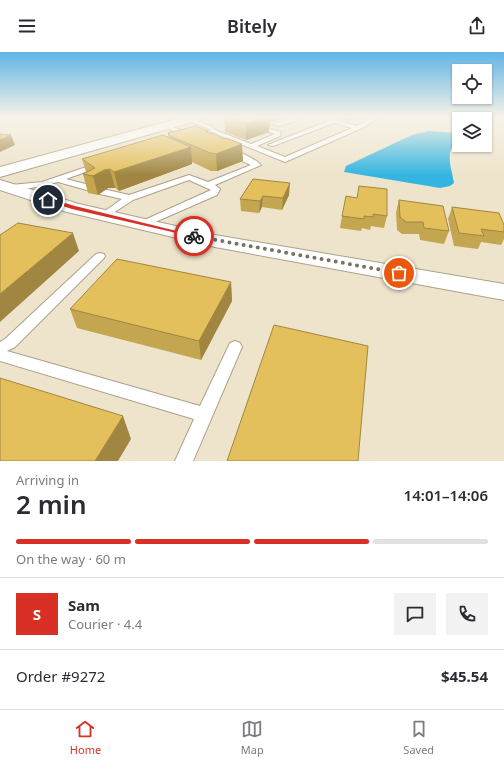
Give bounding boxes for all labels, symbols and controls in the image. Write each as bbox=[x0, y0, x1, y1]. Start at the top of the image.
text: Bitely bbox=[227, 14, 277, 38]
icon: menu bbox=[16, 15, 38, 37]
icon: share bbox=[466, 15, 488, 37]
map controls bbox=[452, 64, 492, 152]
button: locate bbox=[452, 64, 492, 104]
button: layers bbox=[452, 112, 492, 152]
pin bbox=[31, 183, 65, 217]
icon: home bbox=[37, 189, 59, 211]
courier bbox=[174, 216, 214, 256]
icon: bike bbox=[183, 225, 205, 247]
pin bbox=[382, 256, 416, 290]
icon: bag bbox=[388, 262, 410, 284]
text: Arriving in bbox=[16, 471, 79, 489]
text: 14:01–14:06 bbox=[404, 485, 488, 505]
text: 2 min bbox=[16, 486, 87, 522]
text: On the way · 60 m bbox=[16, 550, 126, 568]
button: chat bbox=[394, 593, 436, 635]
button: phone bbox=[446, 593, 488, 635]
text: Sam bbox=[68, 595, 100, 615]
text: S bbox=[33, 604, 41, 624]
text: Courier · 4.4 bbox=[68, 615, 142, 633]
text: Order #9272 bbox=[16, 666, 105, 686]
text: $45.54 bbox=[441, 666, 488, 686]
tab: Home bbox=[70, 718, 101, 757]
tab: Map bbox=[241, 718, 264, 757]
tab: Saved bbox=[403, 718, 434, 757]

